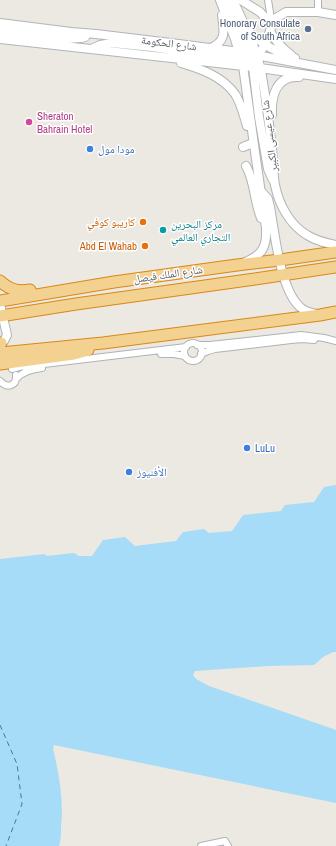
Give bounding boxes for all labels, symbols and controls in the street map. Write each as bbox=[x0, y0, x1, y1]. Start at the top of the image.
place label: Honorary Consulate of South Africa bbox=[220, 16, 300, 43]
marker: Honorary Consulate of South Africa bbox=[303, 24, 313, 34]
street label: شارع الحكومة bbox=[140, 33, 198, 53]
street label: شارع عيسى الكبير bbox=[258, 99, 280, 174]
place label: Sheraton Bahrain Hotel bbox=[37, 109, 92, 136]
marker: Sheraton Bahrain Hotel bbox=[24, 117, 34, 127]
place label: مودا مول bbox=[98, 142, 135, 156]
marker: مودا مول bbox=[85, 144, 95, 154]
place label: كاريبو كوفي bbox=[87, 215, 135, 231]
marker: كاريبو كوفي bbox=[138, 217, 148, 227]
place label: مركز البحرين التجاري العالمي bbox=[171, 217, 230, 246]
marker: مركز البحرين التجاري العالمي bbox=[158, 225, 168, 235]
place label: Abd El Wahab bbox=[79, 239, 137, 253]
marker: Abd El Wahab bbox=[140, 241, 150, 251]
street label: شارع الملك فيصل bbox=[132, 262, 204, 286]
place label: LuLu bbox=[255, 441, 275, 455]
marker: LuLu bbox=[242, 443, 252, 453]
place label: الأفنيوز bbox=[136, 465, 167, 479]
marker: الأفنيوز bbox=[124, 467, 134, 477]

